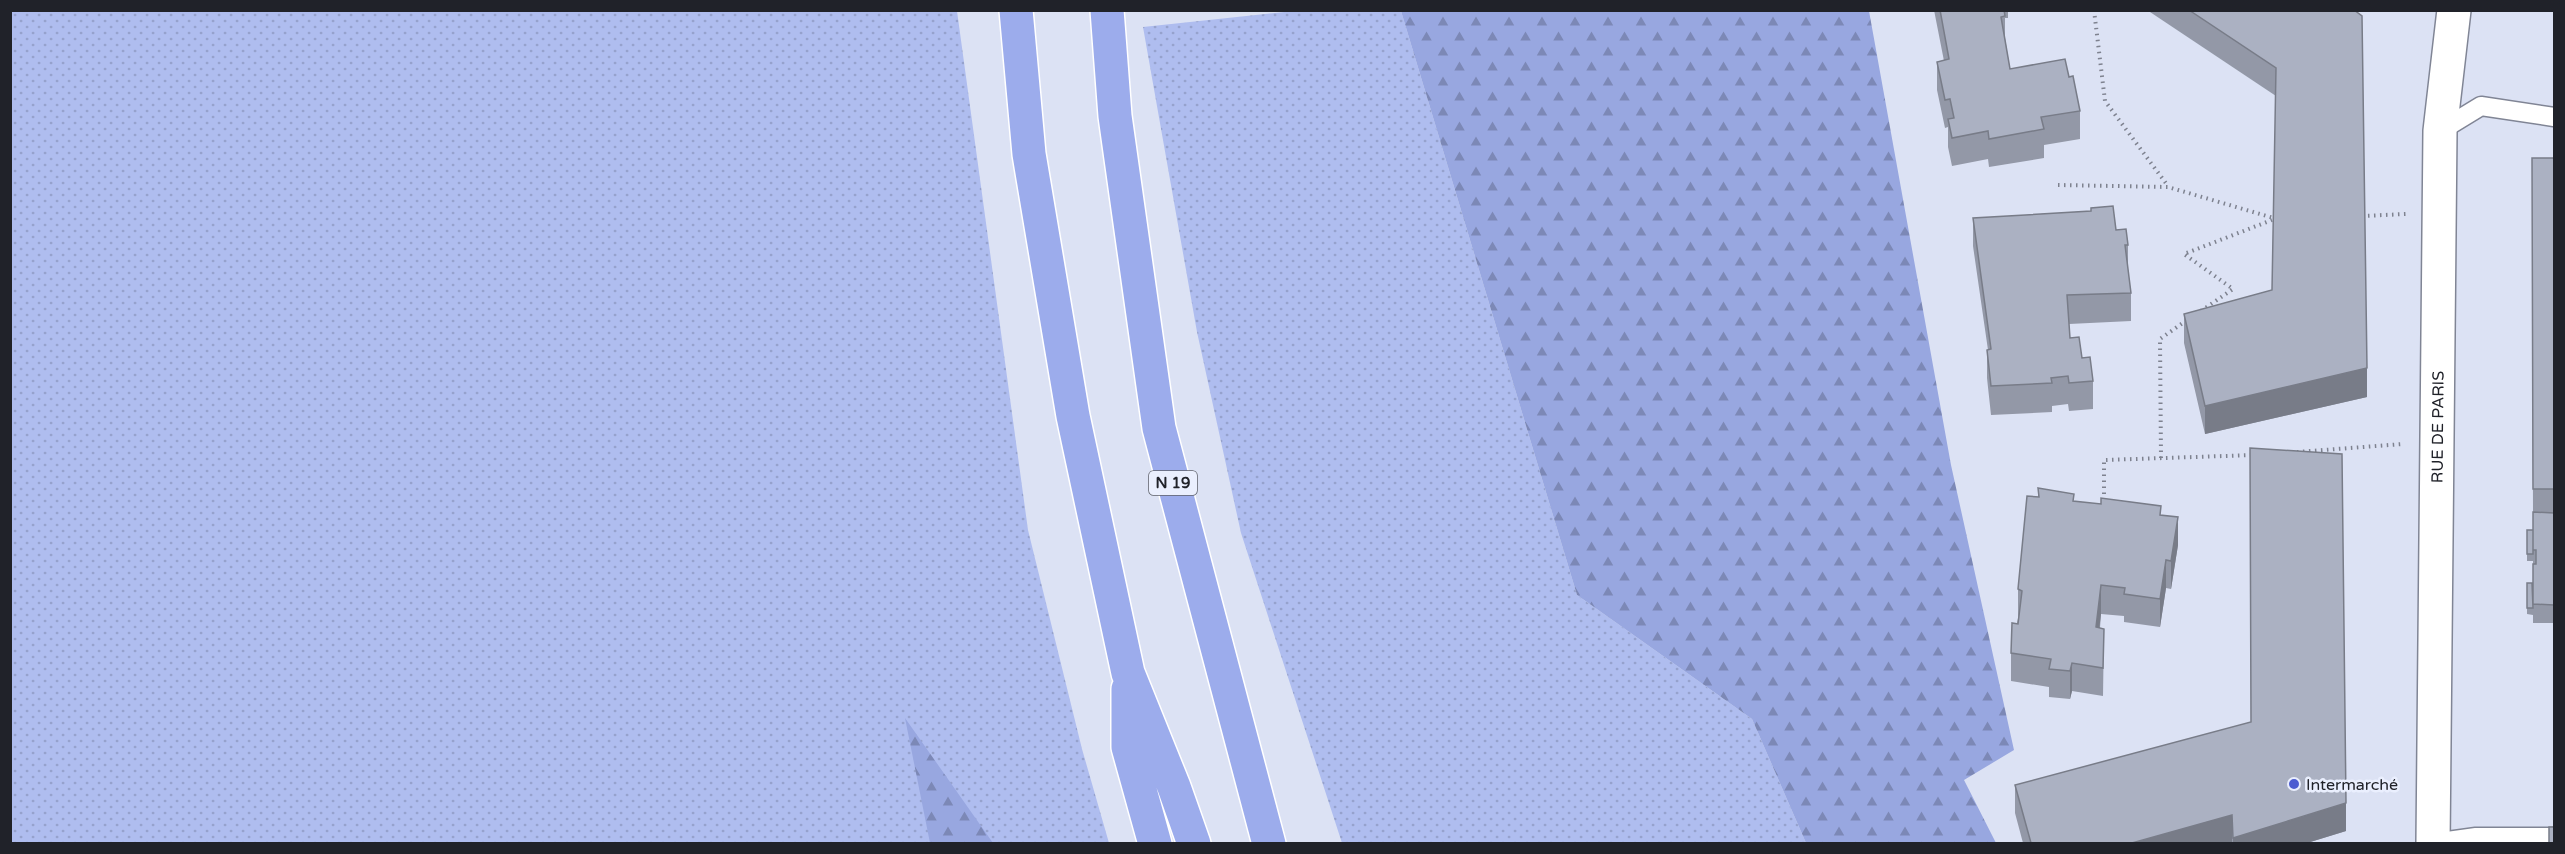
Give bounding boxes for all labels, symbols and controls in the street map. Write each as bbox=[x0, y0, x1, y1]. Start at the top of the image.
street label: RUE DE PARIS bbox=[2428, 371, 2449, 483]
road number: N 19 bbox=[1149, 471, 1197, 495]
place label: Intermarché bbox=[2306, 775, 2398, 795]
marker: Intermarché bbox=[2287, 777, 2301, 791]

